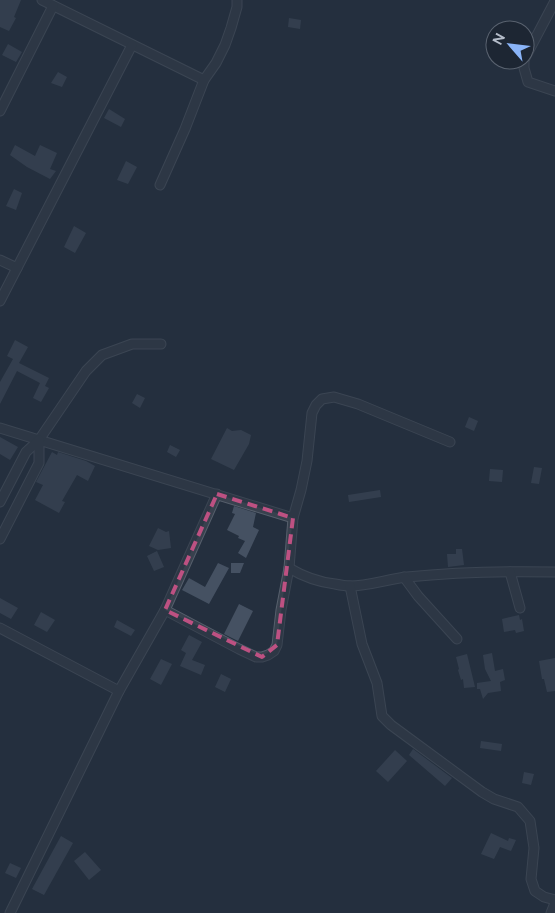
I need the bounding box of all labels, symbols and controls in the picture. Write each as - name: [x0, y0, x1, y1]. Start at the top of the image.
- north arrow: [485, 20, 535, 70]
- text: N: [489, 30, 509, 48]

